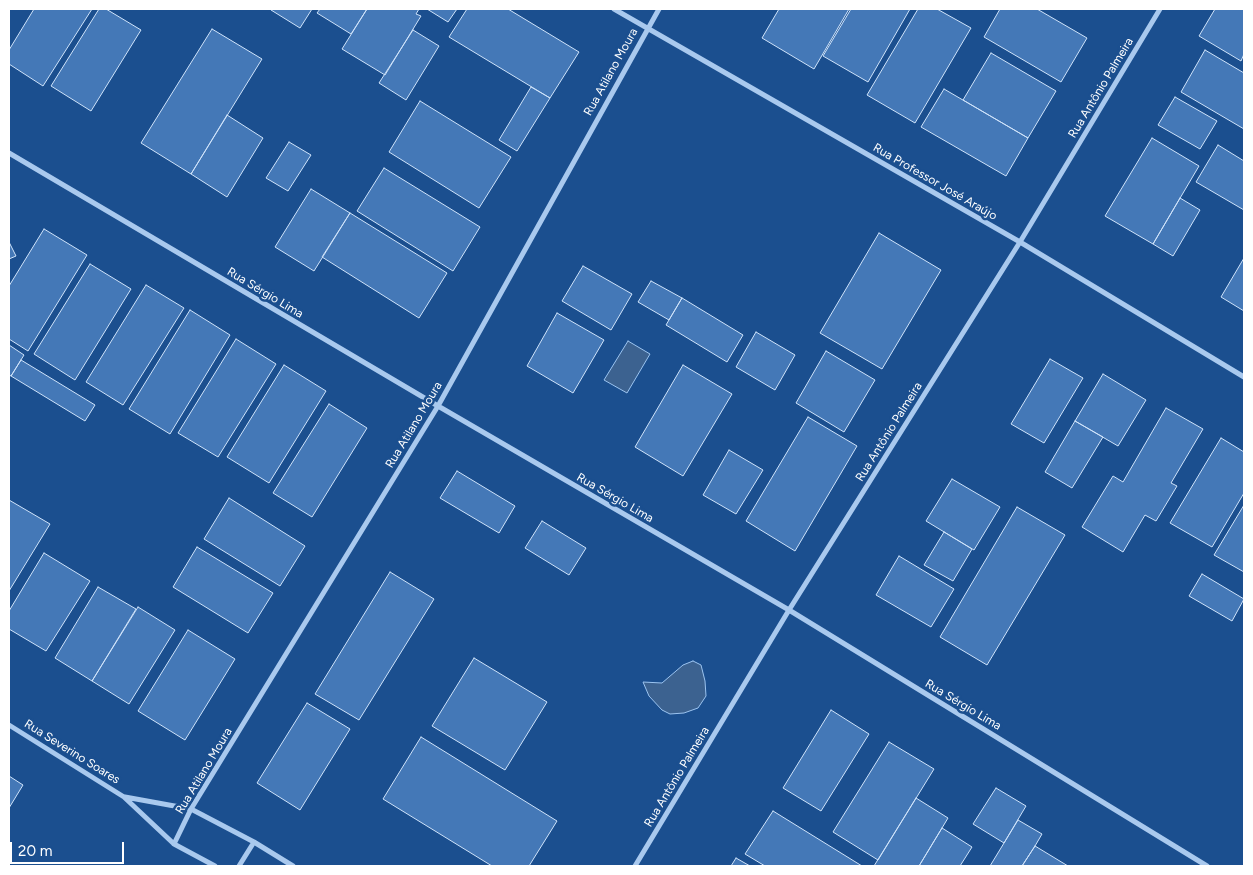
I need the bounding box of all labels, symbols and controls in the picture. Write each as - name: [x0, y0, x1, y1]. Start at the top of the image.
- street label: Rua Atilano Moura: [581, 26, 641, 118]
- street label: Rua Antônio Palmeira: [1065, 35, 1137, 141]
- street label: Rua Professor José Araújo: [870, 141, 1000, 223]
- street label: Rua Sérgio Lima: [224, 265, 306, 321]
- street label: Rua Atilano Moura: [383, 379, 445, 471]
- street label: Rua Antônio Palmeira: [853, 380, 925, 484]
- street label: Rua Sérgio Lima: [574, 470, 656, 526]
- street label: Rua Sérgio Lima: [922, 677, 1004, 733]
- street label: Rua Severino Soares: [22, 717, 122, 787]
- street label: Rua Antônio Palmeira: [641, 724, 713, 830]
- street label: Rua Atilano Moura: [173, 725, 235, 817]
- scale bar: [12, 832, 126, 864]
- text: 20 m: [18, 842, 52, 860]

